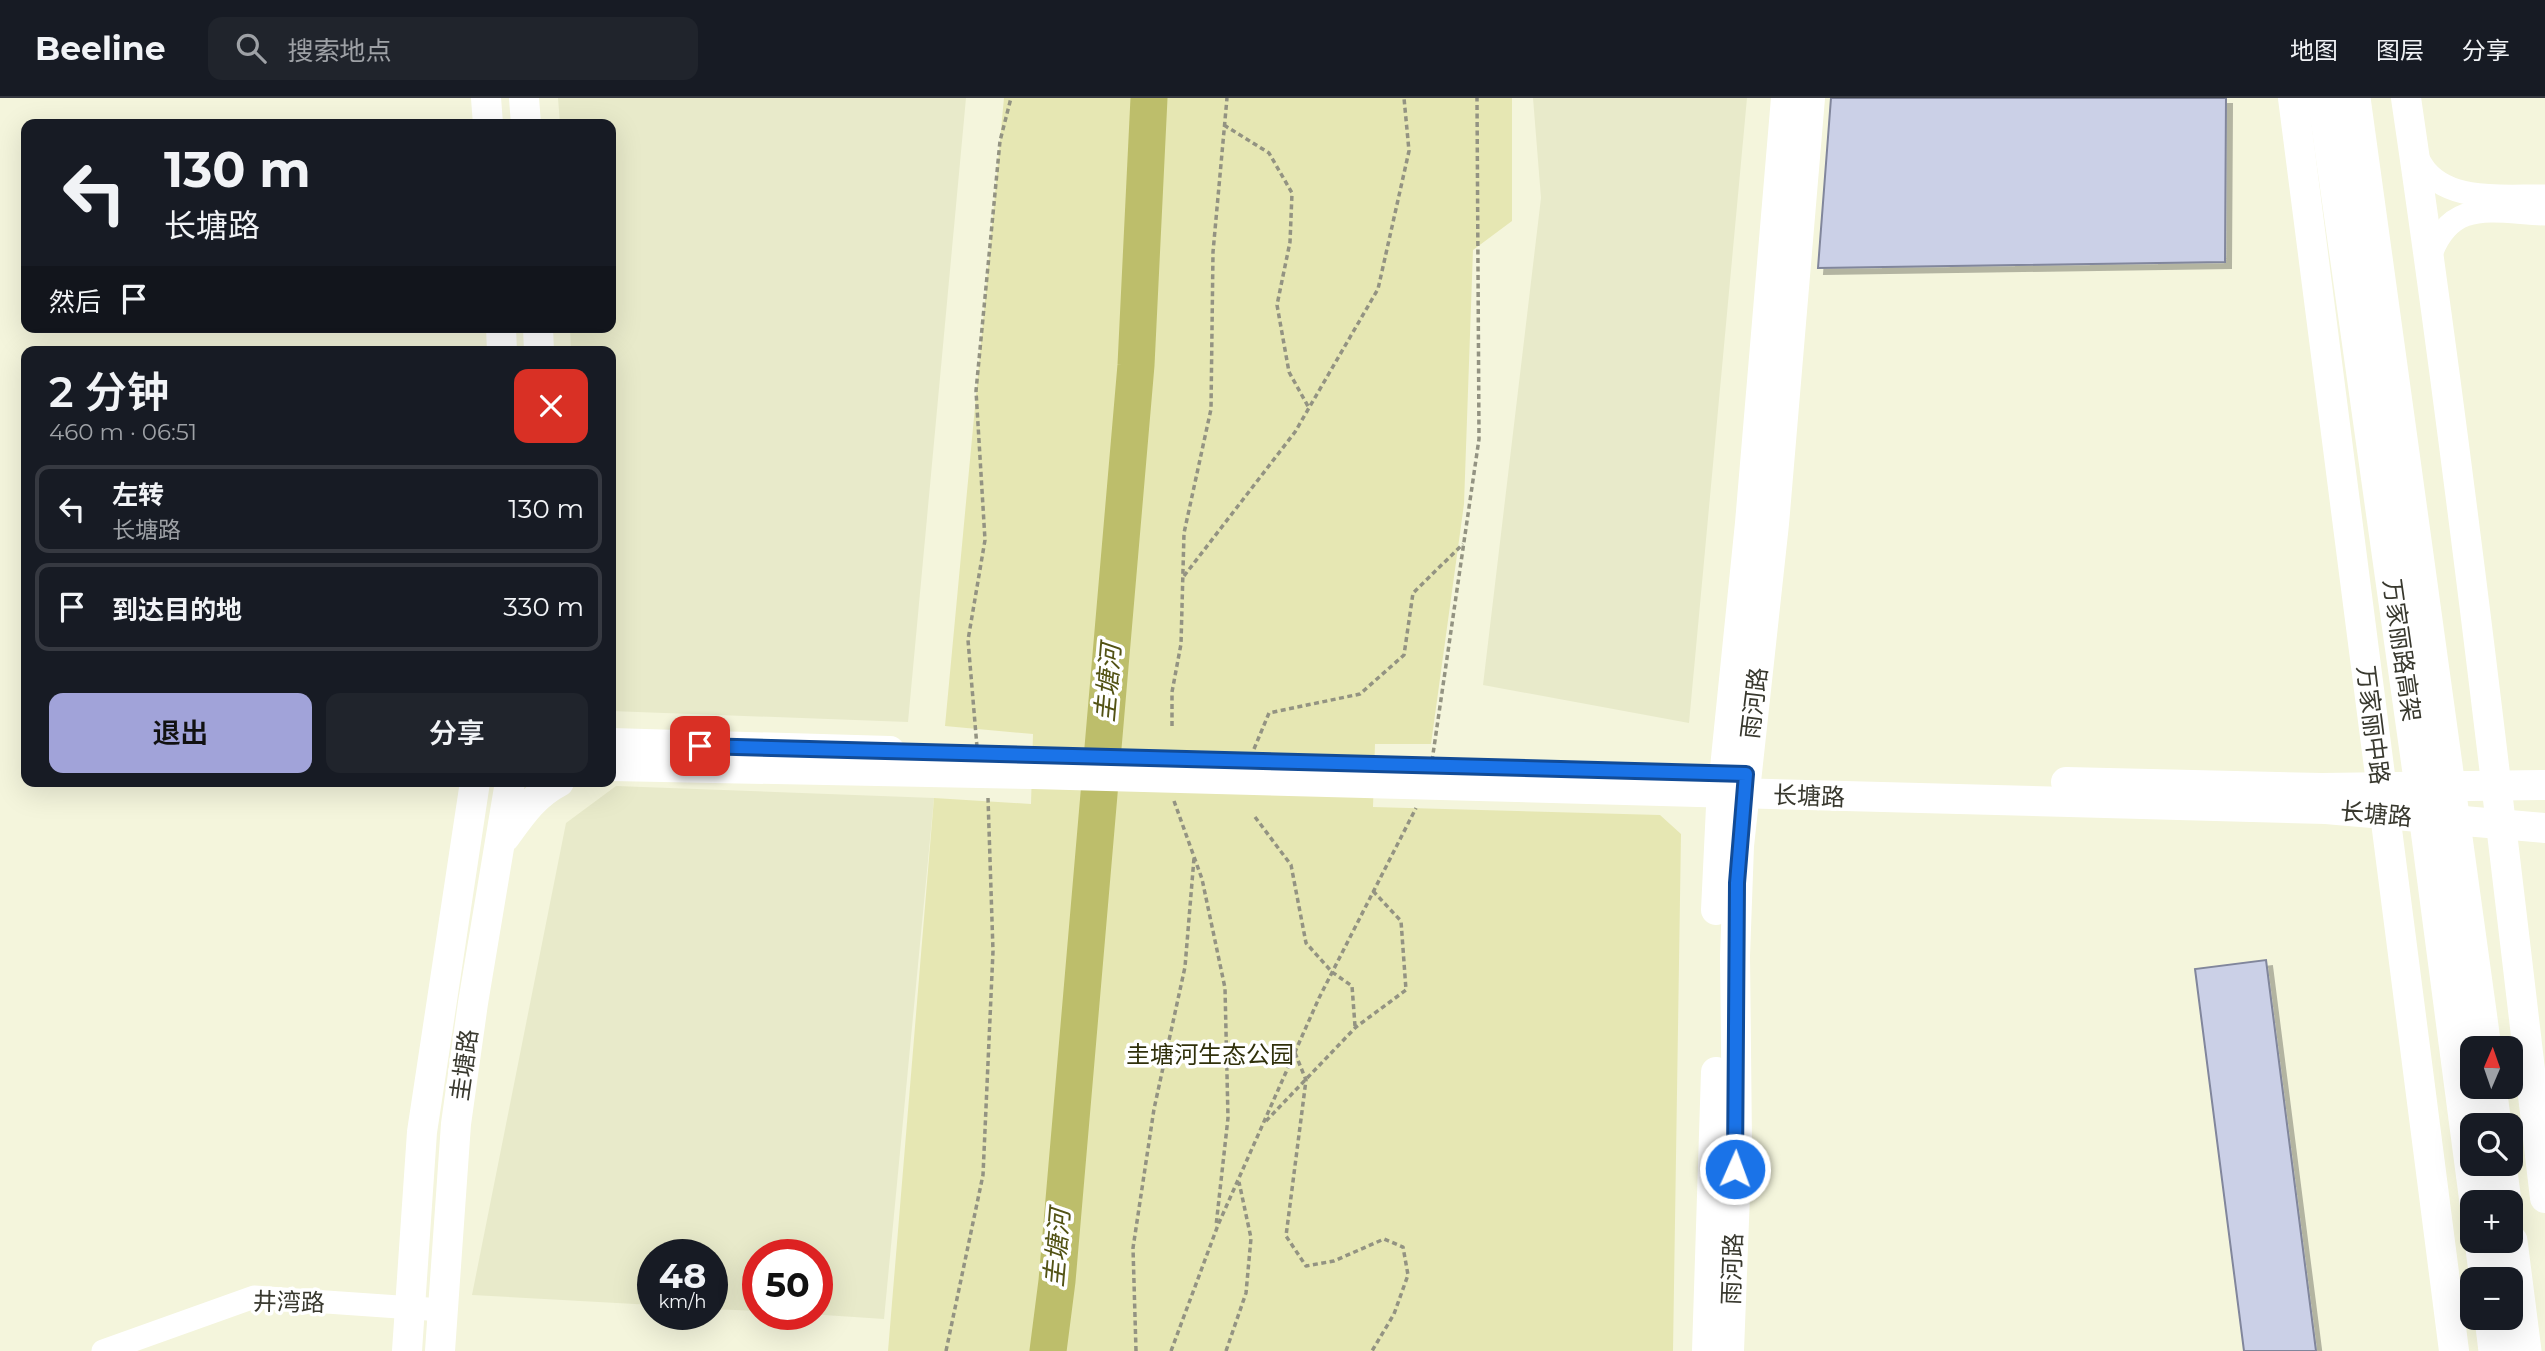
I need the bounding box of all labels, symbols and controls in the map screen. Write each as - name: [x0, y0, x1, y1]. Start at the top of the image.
- search box: [208, 17, 698, 80]
- text: Beeline: [35, 28, 166, 68]
- icon: search: [232, 29, 270, 67]
- text: 搜索地点: [288, 35, 392, 67]
- text: 地图: [2290, 36, 2338, 65]
- text: 图层: [2376, 36, 2424, 65]
- text: 分享: [2462, 36, 2510, 65]
- text: 130 m: [164, 140, 311, 199]
- icon: left: [49, 147, 140, 238]
- text: 长塘路: [164, 206, 260, 245]
- icon: arrive: [115, 280, 153, 318]
- text: 然后: [49, 286, 101, 318]
- text: 2 分钟: [49, 366, 169, 418]
- button: close: [514, 369, 588, 443]
- text: 460 m · 06:51: [49, 418, 197, 446]
- text: 左转: [112, 479, 164, 511]
- icon: left: [53, 490, 91, 528]
- text: 130 m: [508, 493, 584, 525]
- text: 长塘路: [112, 516, 181, 544]
- street label: 万家丽路高架: [2378, 577, 2426, 723]
- icon: arrive: [53, 588, 91, 626]
- text: 330 m: [503, 591, 584, 623]
- text: 到达目的地: [112, 594, 242, 626]
- water label: 圭塘河: [1089, 638, 1128, 723]
- street label: 万家丽中路: [2351, 664, 2395, 786]
- street label: 雨河路: [1735, 666, 1773, 740]
- button: 退出: [49, 693, 312, 773]
- button: 分享: [326, 693, 588, 773]
- pin: [670, 716, 730, 776]
- icon: arrive: [681, 727, 719, 765]
- street label: 长塘路: [1773, 780, 1845, 812]
- street label: 长塘路: [2339, 796, 2413, 832]
- street label: 圭塘路: [445, 1027, 483, 1103]
- north arrow: [2460, 1036, 2524, 1099]
- map controls: [2460, 1036, 2523, 1330]
- park label: 圭塘河生态公园: [1126, 1040, 1294, 1069]
- button: search: [2460, 1113, 2523, 1176]
- position arrow: [1698, 1132, 1772, 1206]
- button: +: [2460, 1190, 2523, 1253]
- water label: 圭塘河: [1038, 1203, 1077, 1288]
- street label: 雨河路: [1716, 1233, 1748, 1305]
- speed limit sign: 50: [742, 1239, 833, 1330]
- text: 48: [659, 1254, 706, 1297]
- button: −: [2460, 1267, 2523, 1330]
- street label: 井湾路: [253, 1287, 325, 1317]
- text: km/h: [658, 1291, 707, 1313]

